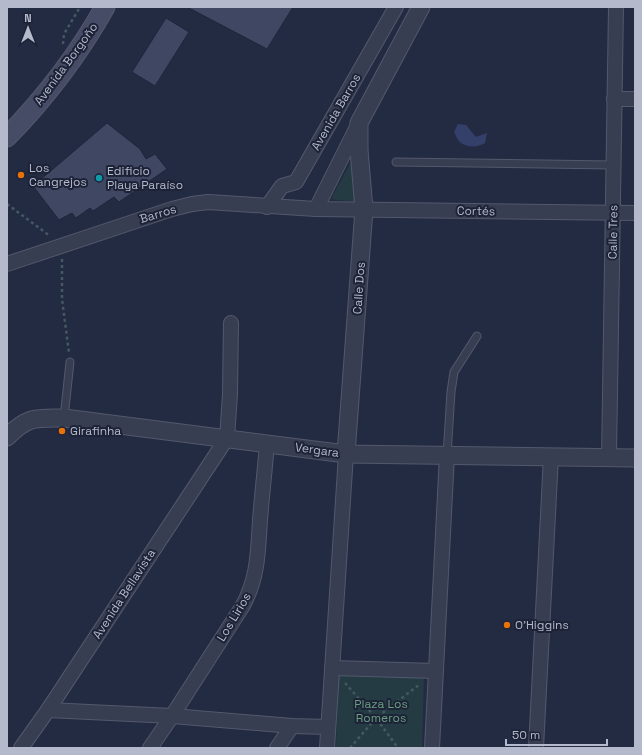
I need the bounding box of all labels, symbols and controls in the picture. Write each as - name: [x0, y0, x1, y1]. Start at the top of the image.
- north arrow: [8, 8, 48, 48]
- text: N: [24, 11, 32, 25]
- street label: Avenida Borgoño: [31, 20, 101, 108]
- street label: Avenida Barros: [308, 71, 364, 153]
- place label: Los Cangrejos: [29, 160, 87, 190]
- place label: Edificio Playa Paraíso: [107, 163, 183, 193]
- marker: Los Cangrejos: [16, 170, 26, 180]
- marker: Edificio Playa Paraíso: [94, 173, 104, 183]
- street label: Barros: [138, 201, 178, 227]
- street label: Cortés: [457, 203, 495, 219]
- street label: Calle Tres: [605, 205, 621, 259]
- street label: Calle Dos: [349, 261, 369, 315]
- place label: Girafinha: [70, 423, 121, 439]
- marker: Girafinha: [57, 426, 67, 436]
- street label: Vergara: [294, 439, 340, 461]
- street label: Avenida Bellavista: [89, 546, 159, 642]
- street label: Los Lirios: [213, 590, 255, 644]
- place label: O'Higgins: [515, 617, 569, 633]
- marker: O'Higgins: [502, 620, 512, 630]
- park label: Plaza Los Romeros: [354, 696, 408, 726]
- scale bar: [506, 721, 607, 747]
- text: 50 m: [512, 727, 540, 743]

